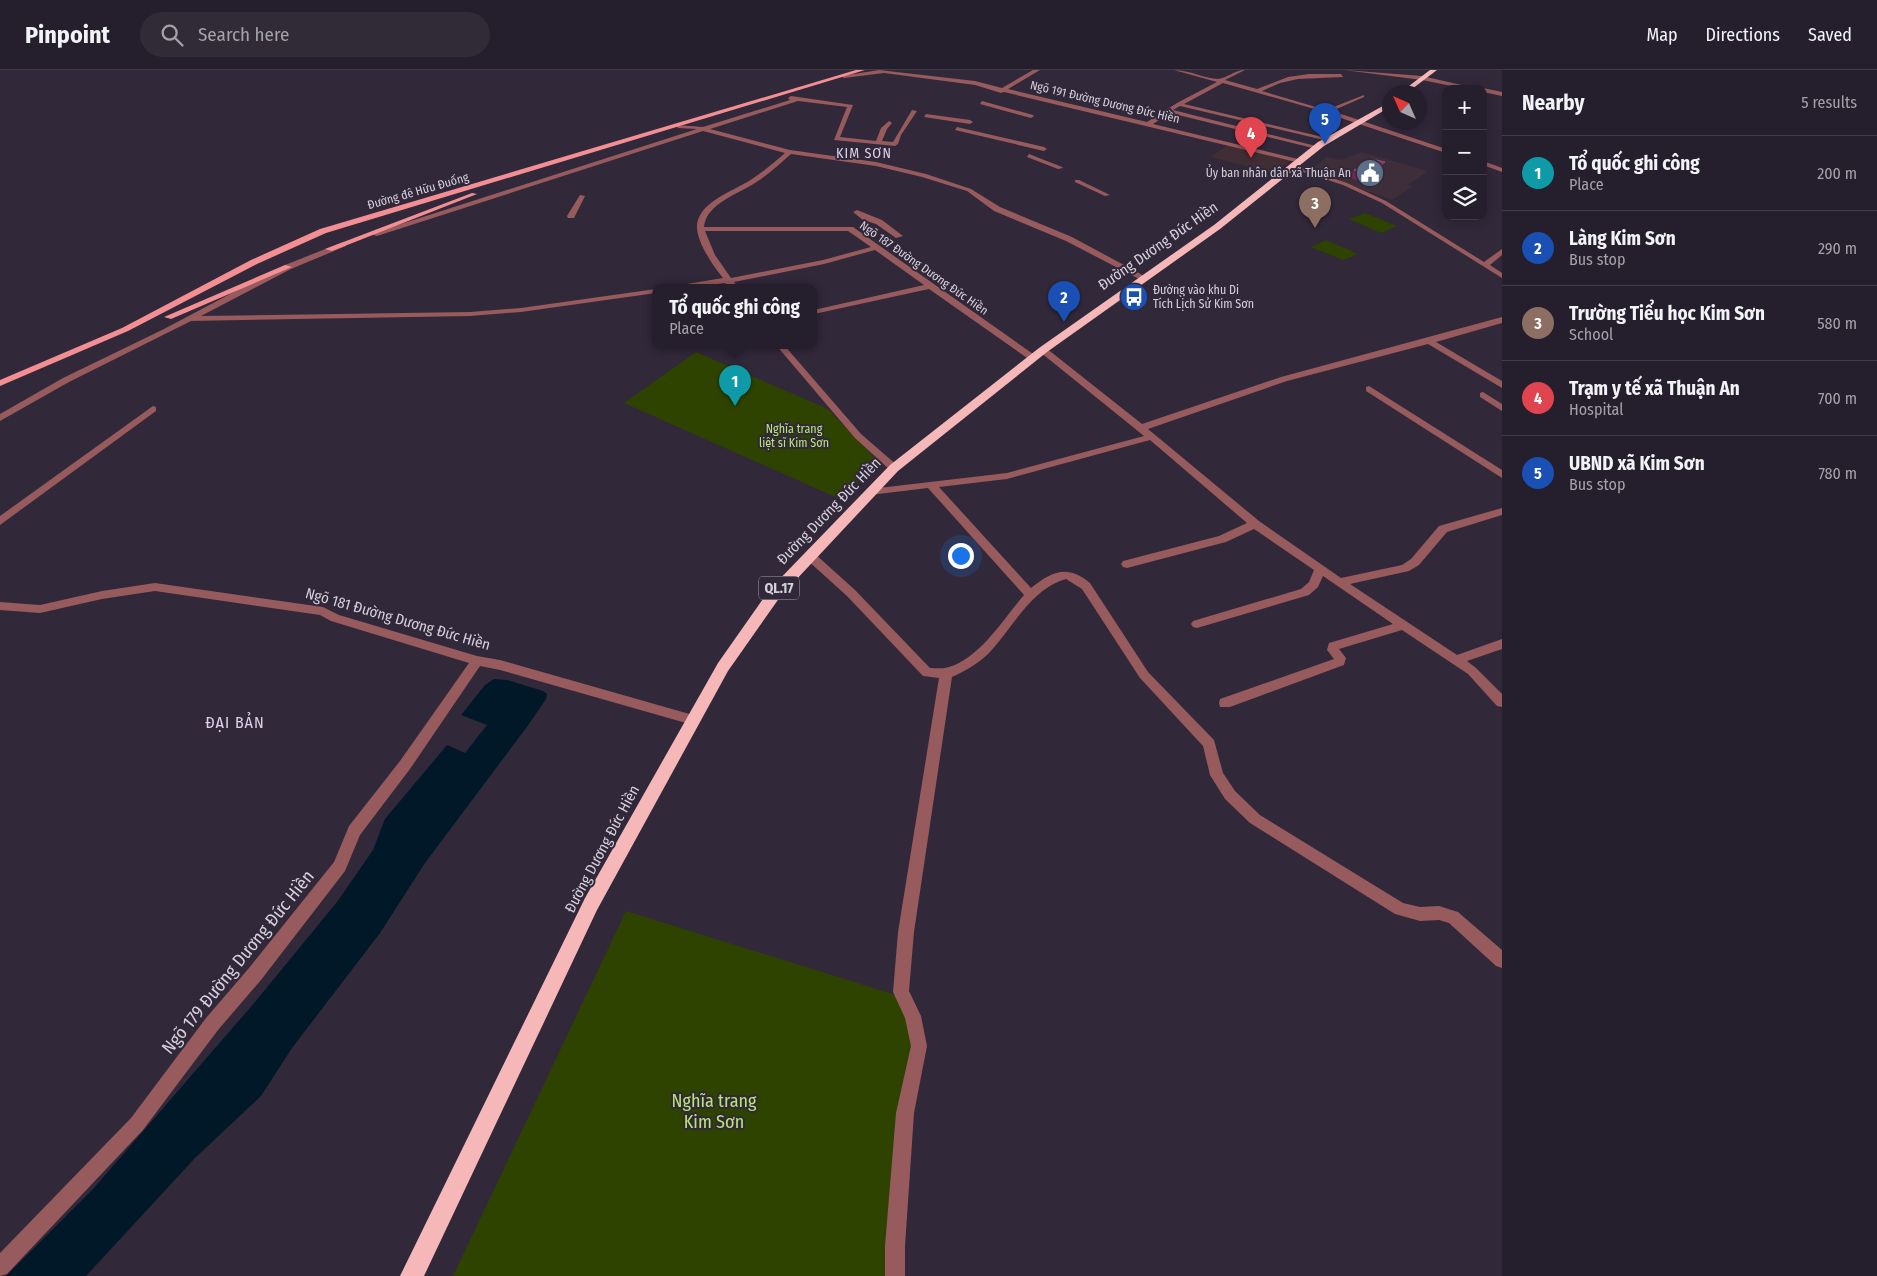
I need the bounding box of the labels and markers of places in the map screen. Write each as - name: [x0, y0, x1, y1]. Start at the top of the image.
- pin: 5: [1309, 103, 1341, 144]
- pin: 4: [1235, 117, 1267, 158]
- public building icon: Ủy ban nhân dân xã Thuận An: [1355, 158, 1385, 188]
- place label: Ủy ban nhân dân xã Thuận An: [1206, 164, 1351, 180]
- pin: 3: [1299, 187, 1331, 228]
- pin: 2: [1048, 281, 1080, 322]
- bus stop icon: Đường vào khu Di Tích Lịch Sử Kim Sơn: [1119, 282, 1149, 312]
- place label: Đường vào khu Di Tích Lịch Sử Kim Sơn: [1153, 283, 1254, 311]
- pin: 1: [719, 365, 751, 406]

